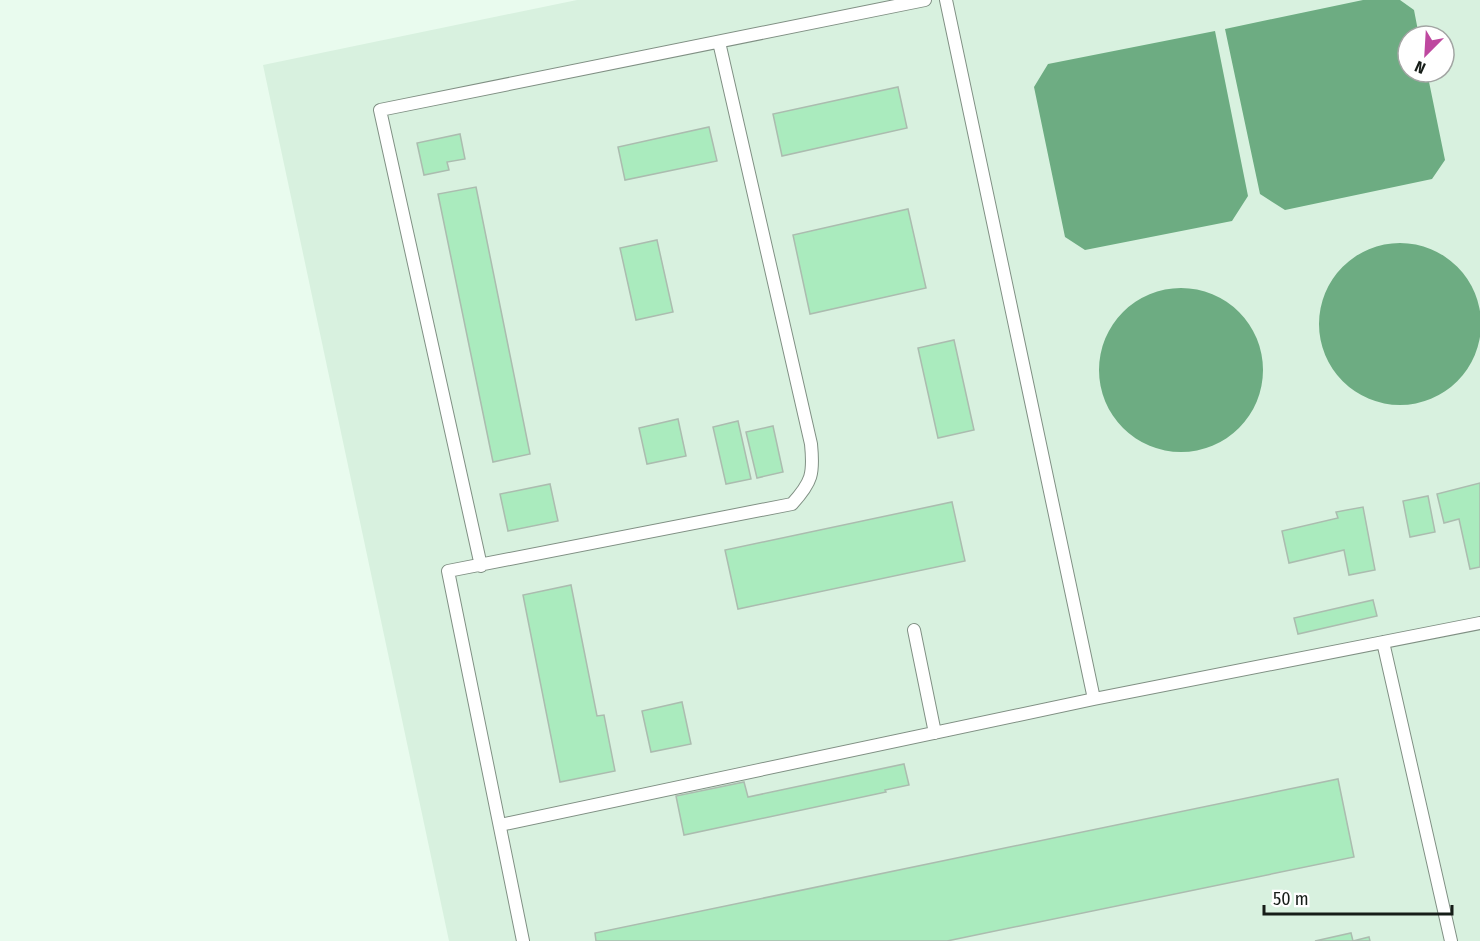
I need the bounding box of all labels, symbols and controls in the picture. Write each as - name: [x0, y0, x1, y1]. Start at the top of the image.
- north arrow: [1396, 24, 1456, 84]
- text: N: [1412, 57, 1428, 78]
- scale bar: [1264, 878, 1452, 916]
- text: 50 m: [1273, 888, 1309, 910]

